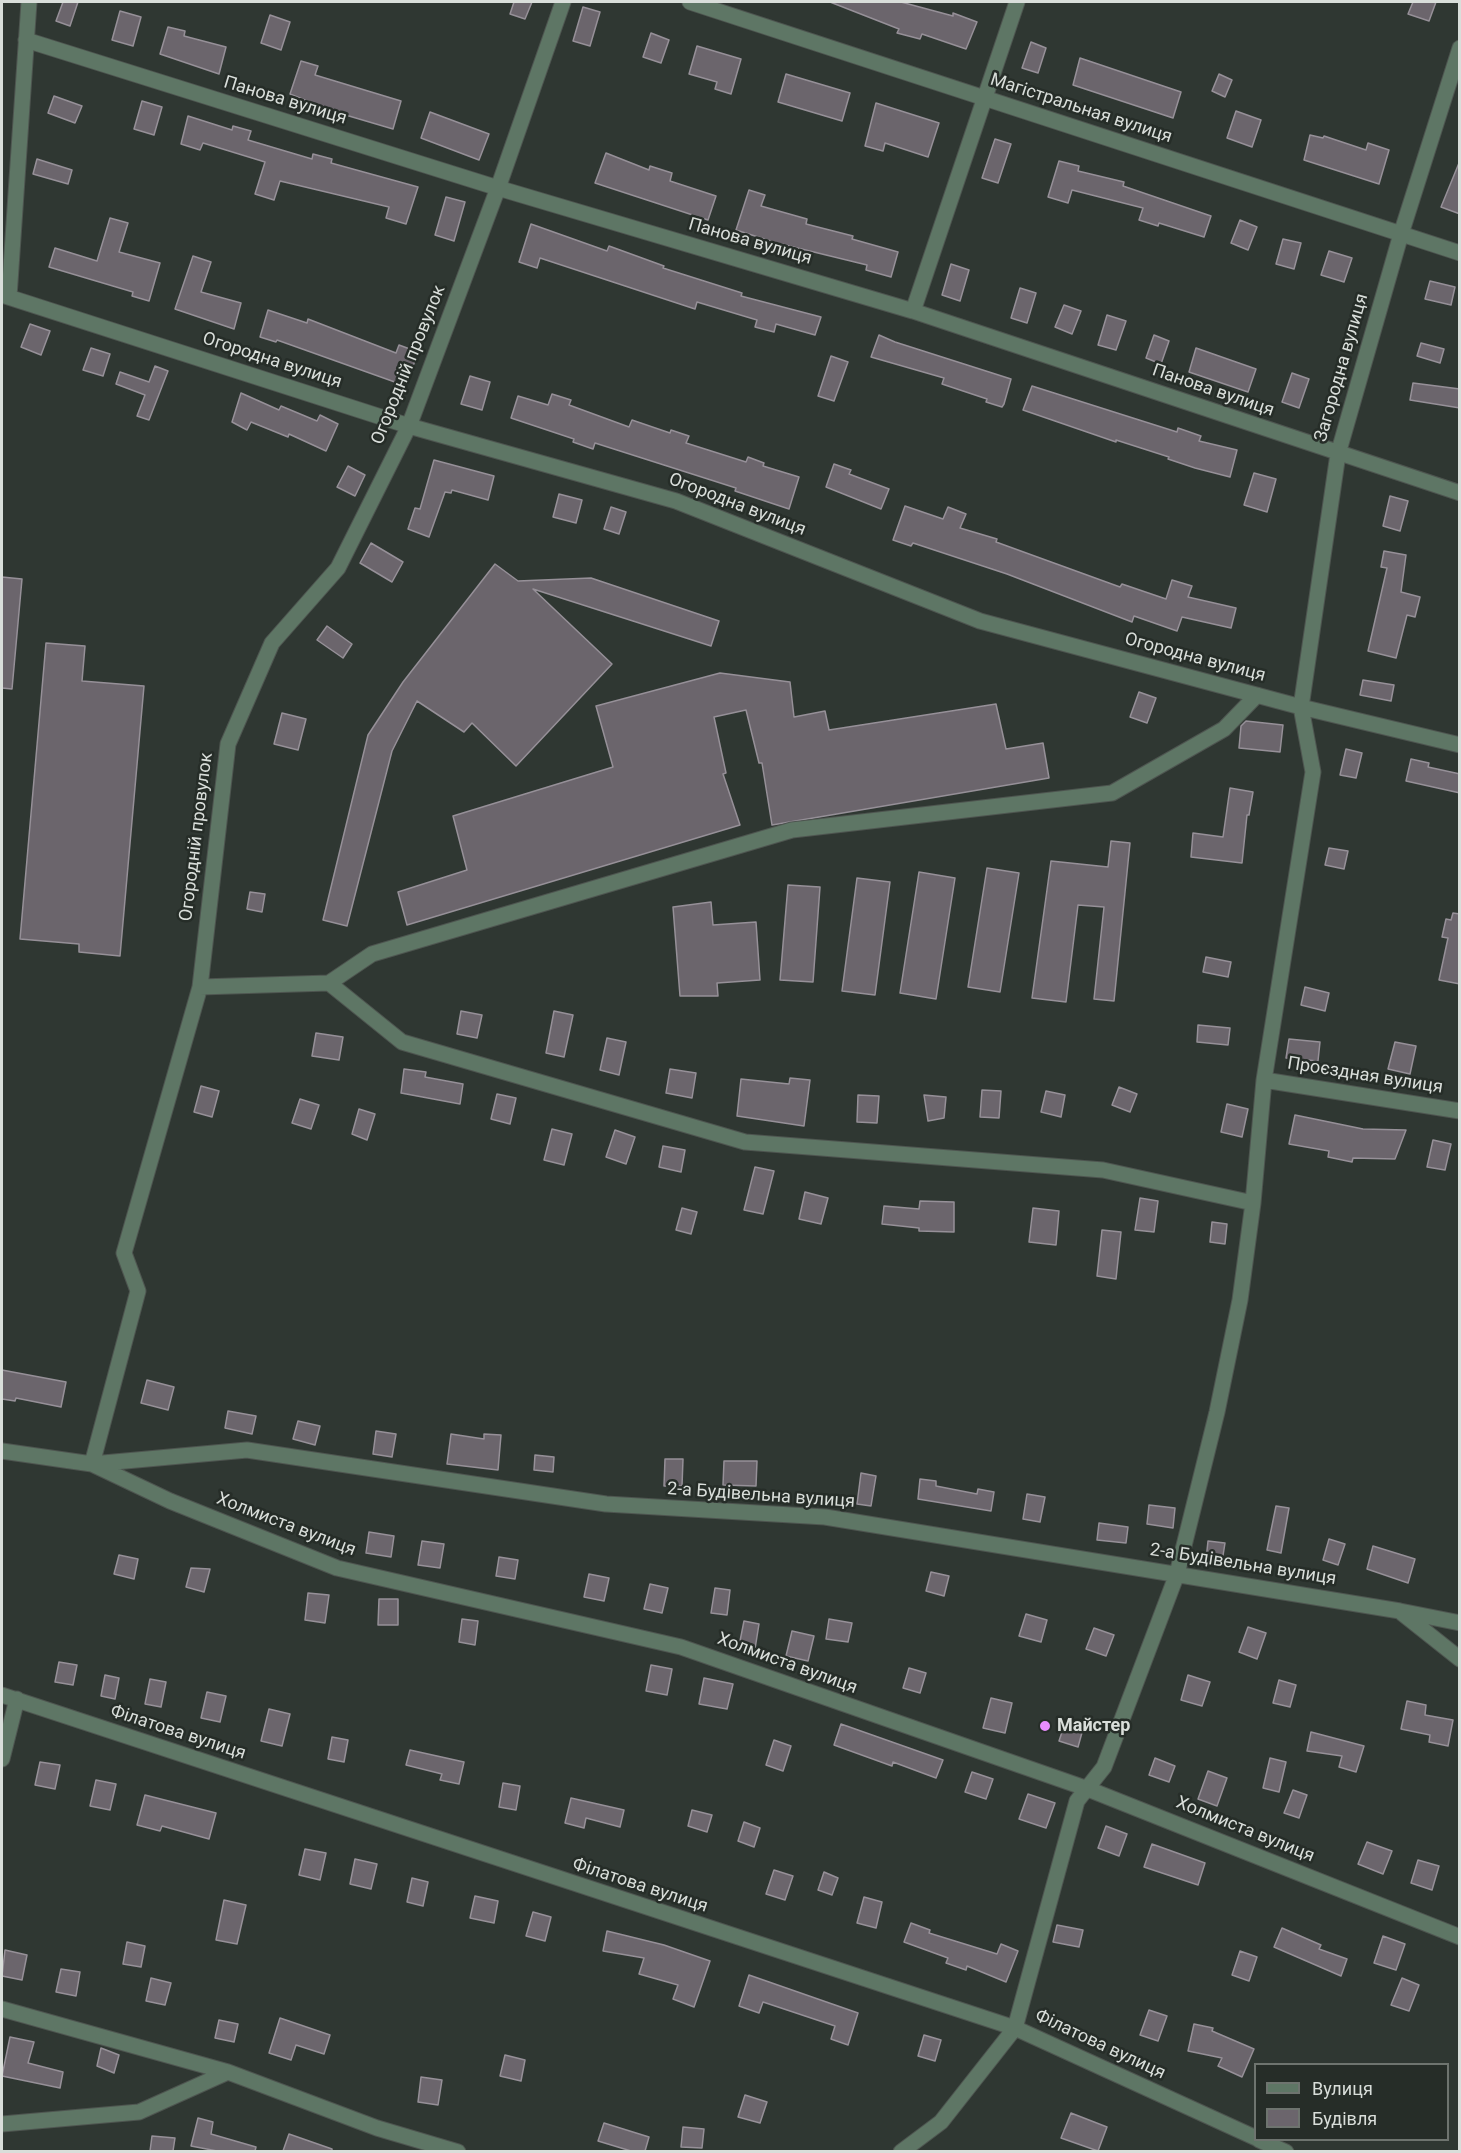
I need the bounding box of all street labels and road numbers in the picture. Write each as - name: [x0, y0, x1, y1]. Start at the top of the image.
- street label: Магістральная вулиця: [987, 69, 1175, 149]
- street label: Панова вулиця: [221, 72, 349, 130]
- street label: Панова вулиця: [686, 214, 814, 270]
- street label: Огородній провулок: [367, 282, 451, 448]
- street label: Загородна вулиця: [1311, 291, 1373, 445]
- street label: Огородна вулиця: [200, 328, 344, 394]
- street label: Панова вулиця: [1149, 360, 1277, 422]
- street label: Огородна вулиця: [665, 469, 809, 541]
- street label: Огородна вулиця: [1122, 629, 1268, 687]
- street label: Огородній провулок: [176, 751, 218, 923]
- street label: Проєздная вулиця: [1286, 1053, 1444, 1099]
- street label: 2-а Будівельна вулиця: [666, 1479, 856, 1513]
- street label: Холмиста вулиця: [213, 1489, 359, 1561]
- street label: 2-а Будівельна вулиця: [1148, 1540, 1338, 1590]
- street label: Холмиста вулиця: [714, 1629, 860, 1699]
- street label: Філатова вулиця: [108, 1701, 248, 1765]
- street label: Холмиста вулиця: [1173, 1792, 1317, 1868]
- street label: Філатова вулиця: [570, 1854, 710, 1918]
- street label: Філатова вулиця: [1031, 2005, 1169, 2085]

